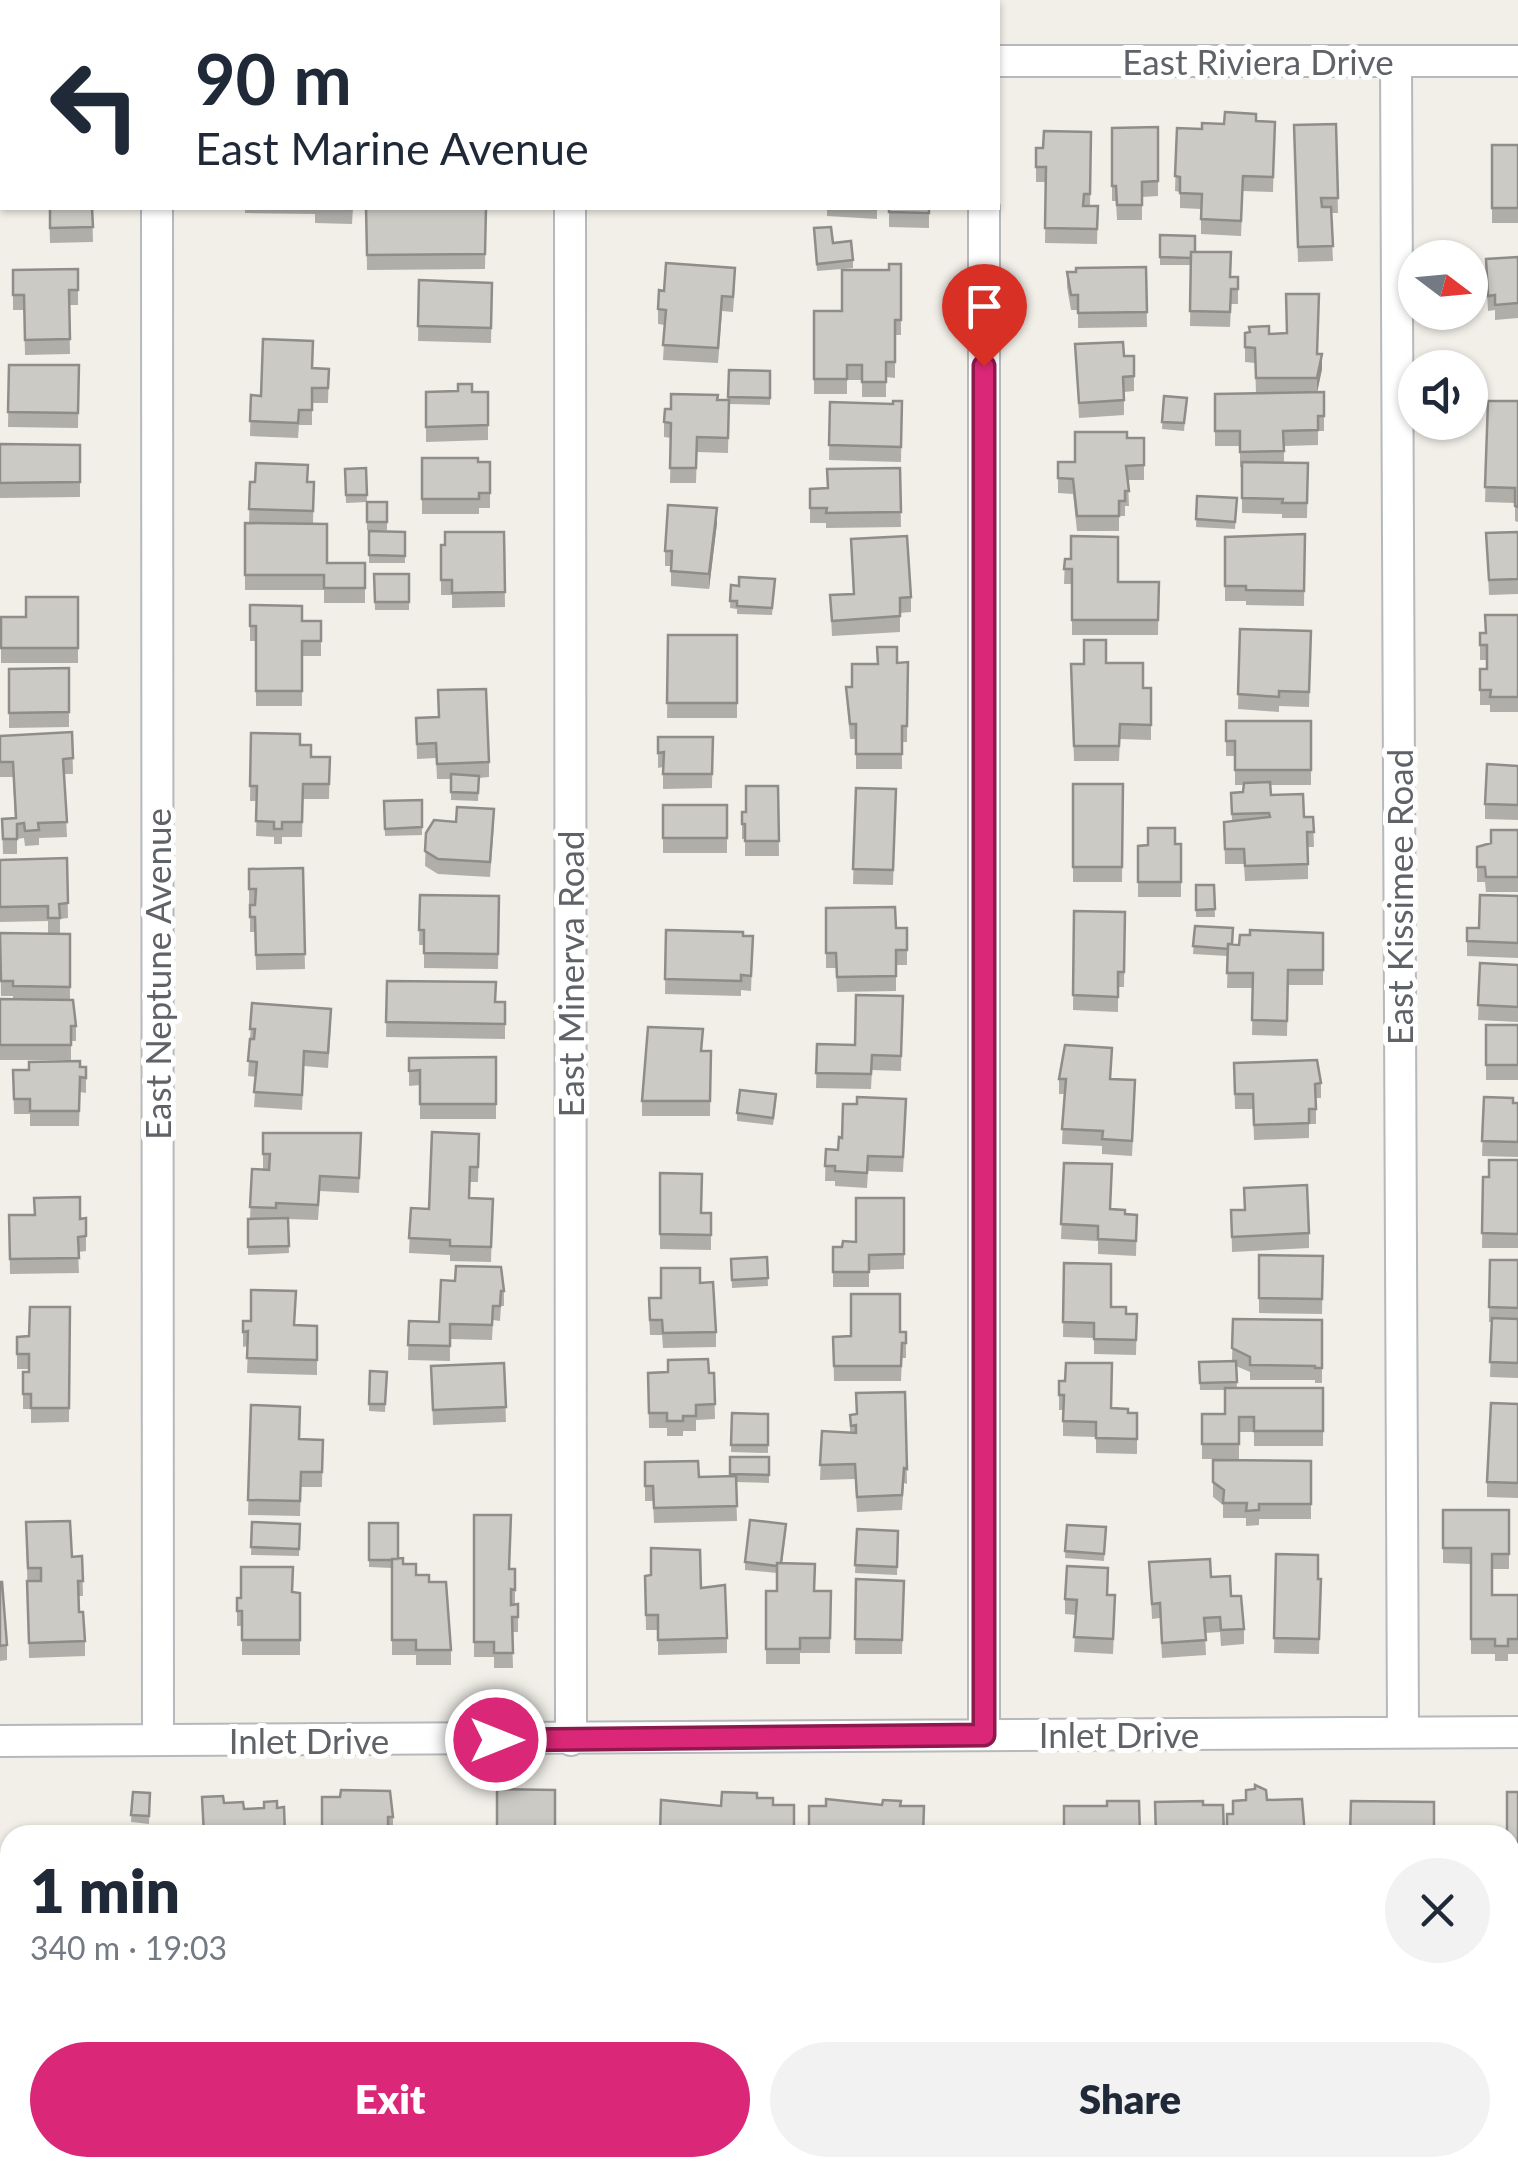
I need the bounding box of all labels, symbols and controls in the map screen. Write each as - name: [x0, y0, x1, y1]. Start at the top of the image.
- text: 90 m: [195, 36, 352, 120]
- icon: left: [30, 40, 160, 170]
- street label: East Riviera Drive: [1122, 40, 1394, 82]
- text: East Marine Avenue: [195, 121, 589, 175]
- north arrow: [1398, 240, 1488, 330]
- map controls: [1398, 240, 1488, 440]
- pin: [942, 264, 1027, 367]
- icon: arrive: [957, 279, 1012, 334]
- button: sound: [1398, 350, 1488, 440]
- street label: East Kissimee Road: [1378, 749, 1420, 1045]
- street label: East Neptune Avenue: [136, 808, 178, 1140]
- street label: East Minerva Road: [549, 830, 591, 1118]
- position arrow: [444, 1688, 548, 1792]
- street label: Inlet Drive: [1039, 1713, 1199, 1755]
- street label: Inlet Drive: [229, 1719, 389, 1761]
- text: 1 min: [30, 1854, 180, 1926]
- button: close: [1385, 1858, 1490, 1963]
- text: 340 m · 19:03: [30, 1928, 227, 1967]
- button: Exit: [30, 2042, 750, 2157]
- button: Share: [770, 2042, 1490, 2157]

